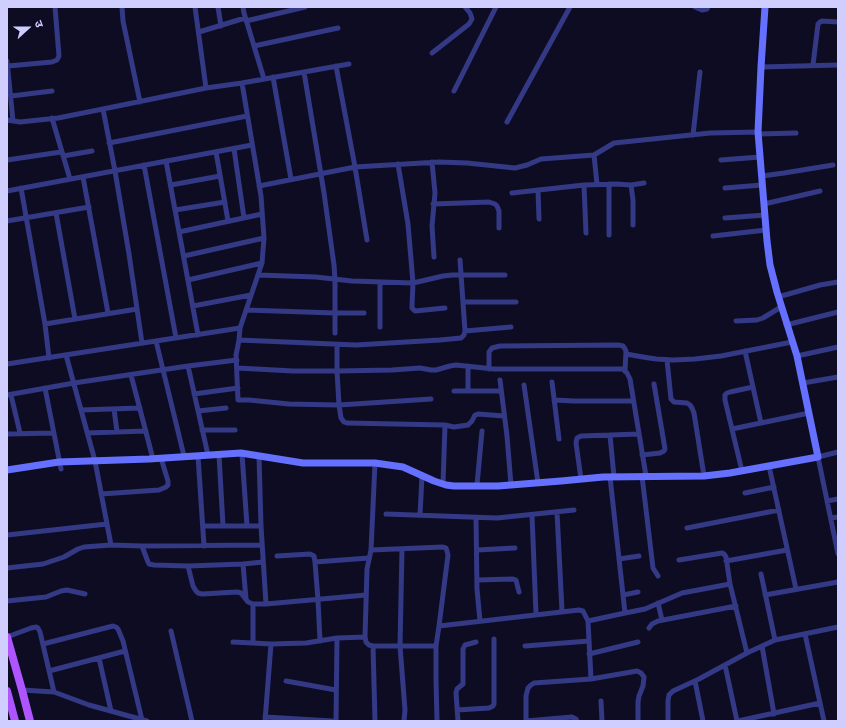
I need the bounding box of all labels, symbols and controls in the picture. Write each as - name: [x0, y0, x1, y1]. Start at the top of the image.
- north arrow: [8, 8, 48, 48]
- text: उ: [31, 18, 48, 30]

